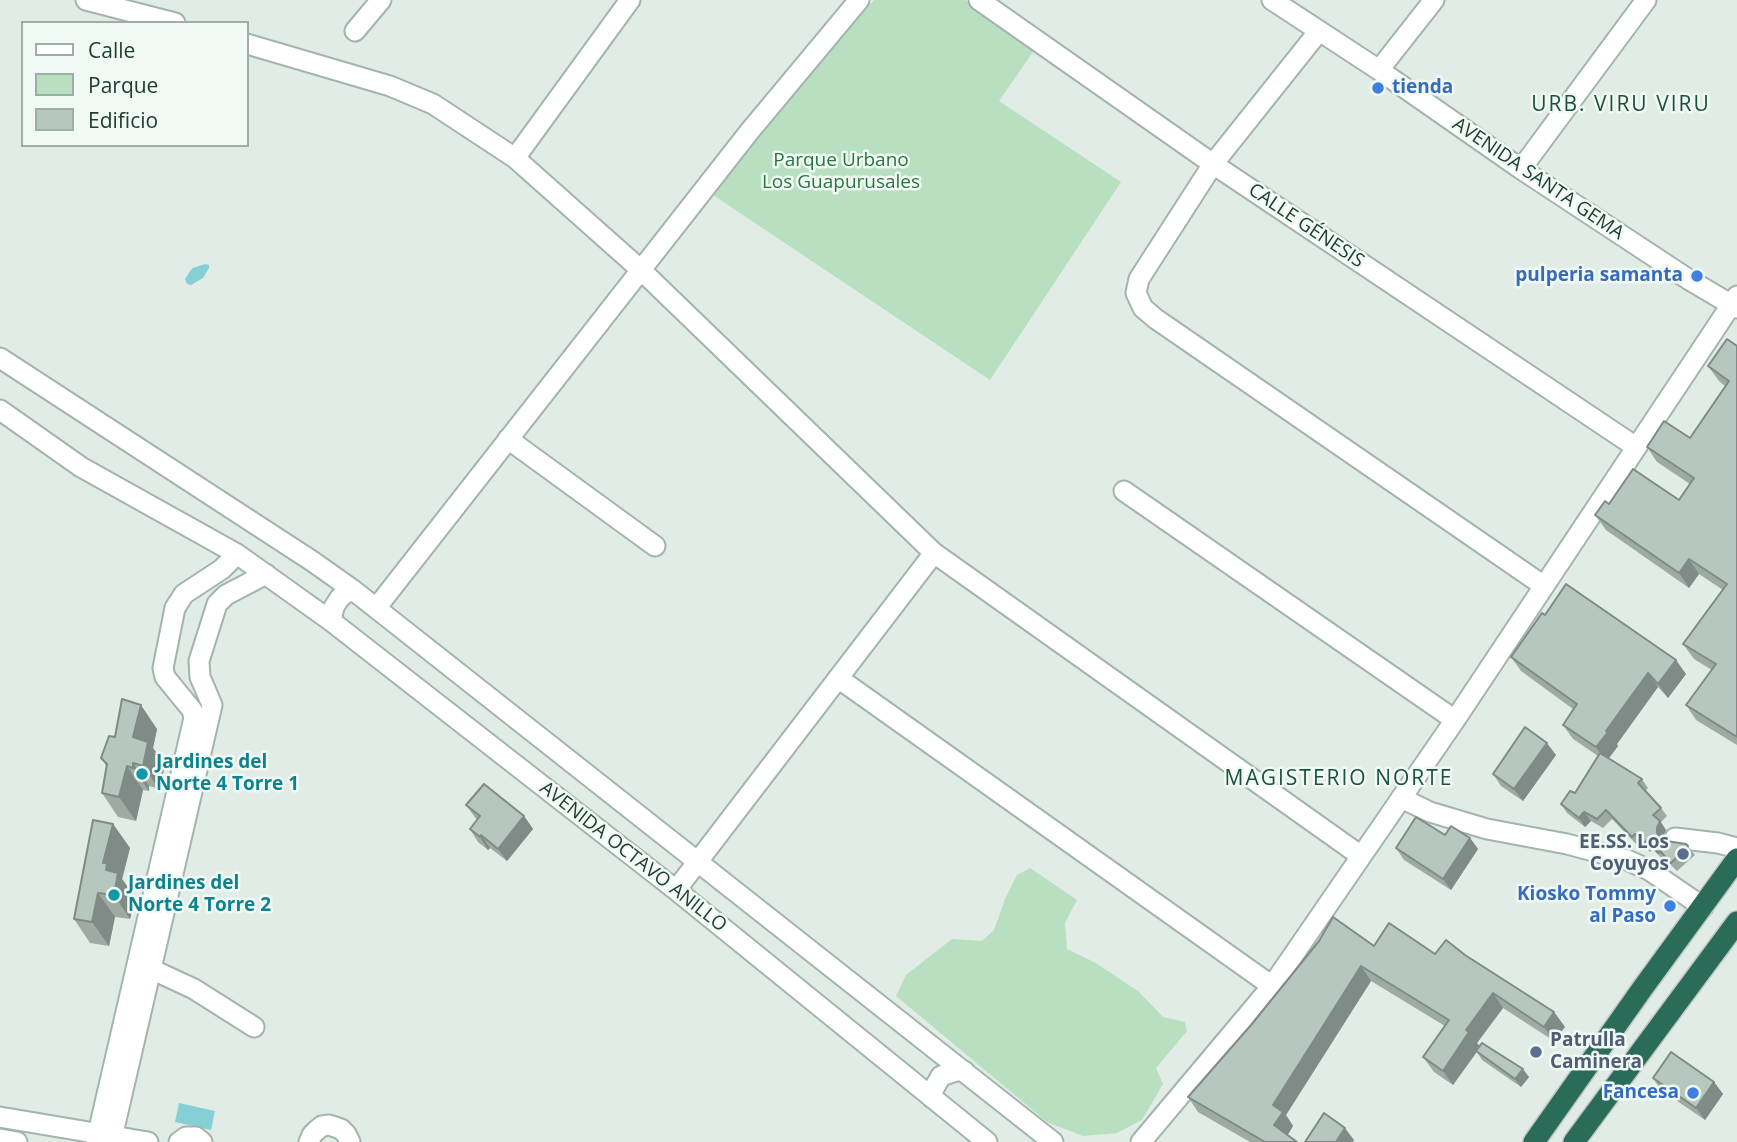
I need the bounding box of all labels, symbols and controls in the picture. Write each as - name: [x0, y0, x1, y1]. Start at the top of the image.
- legend: [21, 21, 248, 147]
- text: Calle: [88, 36, 135, 64]
- text: Parque: [88, 71, 158, 99]
- place label: tienda: [1392, 77, 1453, 99]
- marker: tienda: [1370, 80, 1386, 96]
- district label: URB. VIRU VIRU: [1533, 92, 1709, 118]
- text: Edificio: [88, 106, 158, 134]
- street label: AVENIDA SANTA GEMA: [1448, 113, 1628, 245]
- park label: Parque Urbano Los Guapurusales: [762, 150, 920, 194]
- street label: CALLE GÉNESIS: [1244, 179, 1368, 273]
- place label: pulperia samanta: [1515, 265, 1683, 287]
- marker: pulperia samanta: [1689, 268, 1705, 284]
- place label: Jardines del Norte 4 Torre 1: [156, 752, 299, 796]
- marker: Jardines del Norte 4 Torre 1: [134, 766, 150, 782]
- district label: MAGISTERIO NORTE: [1226, 766, 1452, 792]
- street label: AVENIDA OCTAVO ANILLO: [535, 777, 731, 937]
- place label: EE.SS. Los Coyuyos: [1579, 832, 1669, 876]
- marker: EE.SS. Los Coyuyos: [1675, 846, 1691, 862]
- place label: Jardines del Norte 4 Torre 2: [128, 873, 271, 917]
- place label: Kiosko Tommy al Paso: [1517, 884, 1656, 928]
- marker: Jardines del Norte 4 Torre 2: [106, 887, 122, 903]
- marker: Kiosko Tommy al Paso: [1662, 898, 1678, 914]
- place label: Patrulla Caminera: [1550, 1030, 1642, 1074]
- marker: Patrulla Caminera: [1528, 1044, 1544, 1060]
- place label: Fancesa: [1603, 1082, 1679, 1104]
- marker: Fancesa: [1685, 1085, 1701, 1101]

